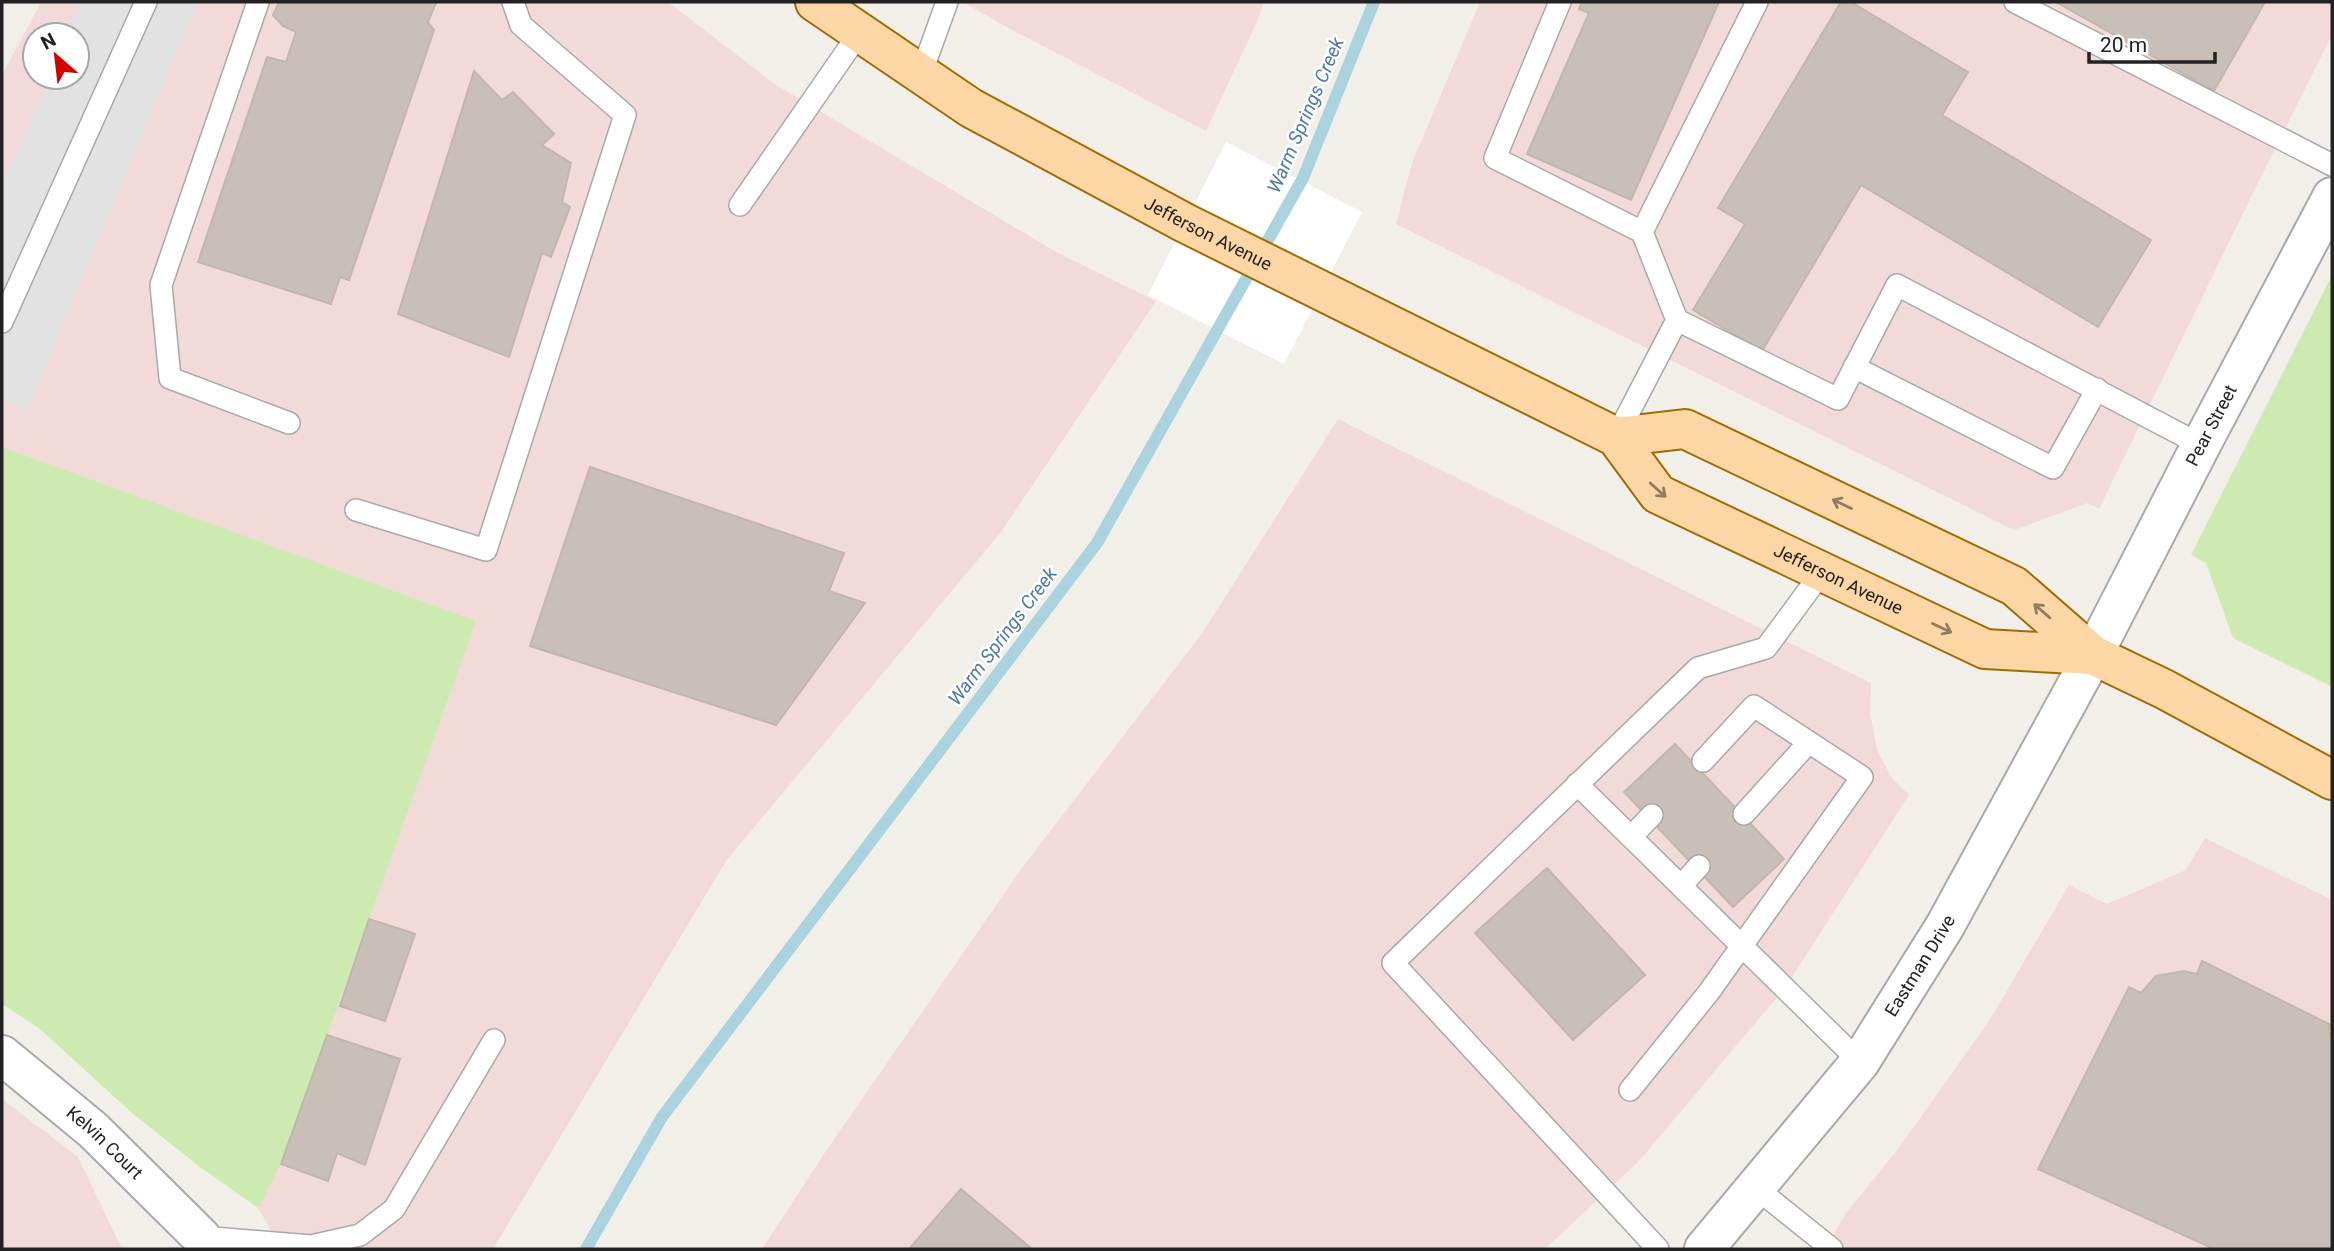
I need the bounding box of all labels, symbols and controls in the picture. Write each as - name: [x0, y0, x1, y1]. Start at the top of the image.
- north arrow: [21, 21, 91, 91]
- scale bar: [2089, 21, 2215, 65]
- text: N: [37, 28, 60, 55]
- water label: Warm Springs Creek: [1262, 33, 1349, 196]
- text: 20 m: [2100, 33, 2147, 57]
- street label: Jefferson Avenue: [1141, 192, 1276, 274]
- street label: Pear Street: [2181, 381, 2241, 469]
- one-way arrow: [1649, 482, 1667, 498]
- one-way arrow: [1832, 497, 1853, 510]
- street label: Jefferson Avenue: [1771, 539, 1906, 619]
- water label: Warm Springs Creek: [943, 562, 1062, 710]
- one-way arrow: [2033, 603, 2051, 619]
- one-way arrow: [1931, 622, 1952, 635]
- street label: Eastman Drive: [1880, 911, 1959, 1020]
- street label: Kelvin Court: [62, 1102, 147, 1183]

